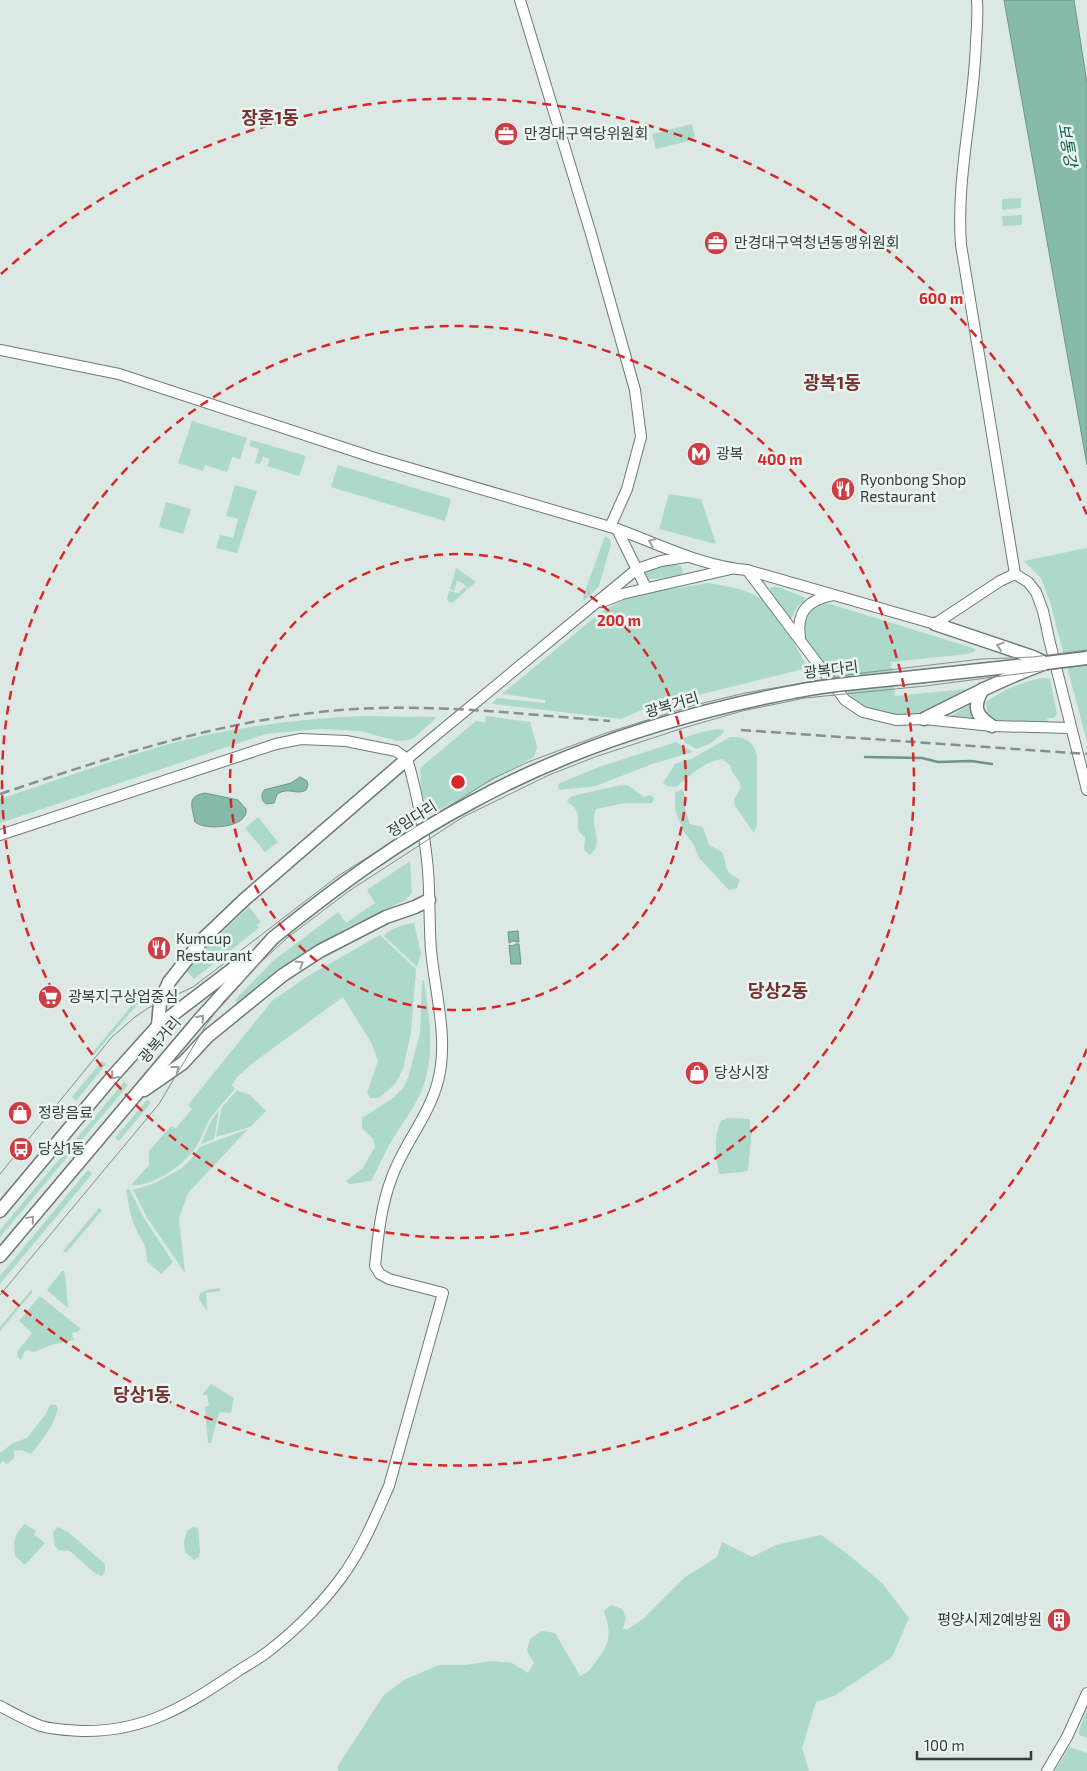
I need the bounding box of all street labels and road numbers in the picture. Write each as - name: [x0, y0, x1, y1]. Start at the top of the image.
- street label: 광복다리: [802, 657, 859, 681]
- street label: 광복거리: [643, 688, 701, 720]
- street label: 정임다리: [383, 796, 440, 840]
- street label: 광복거리: [135, 1012, 184, 1066]

